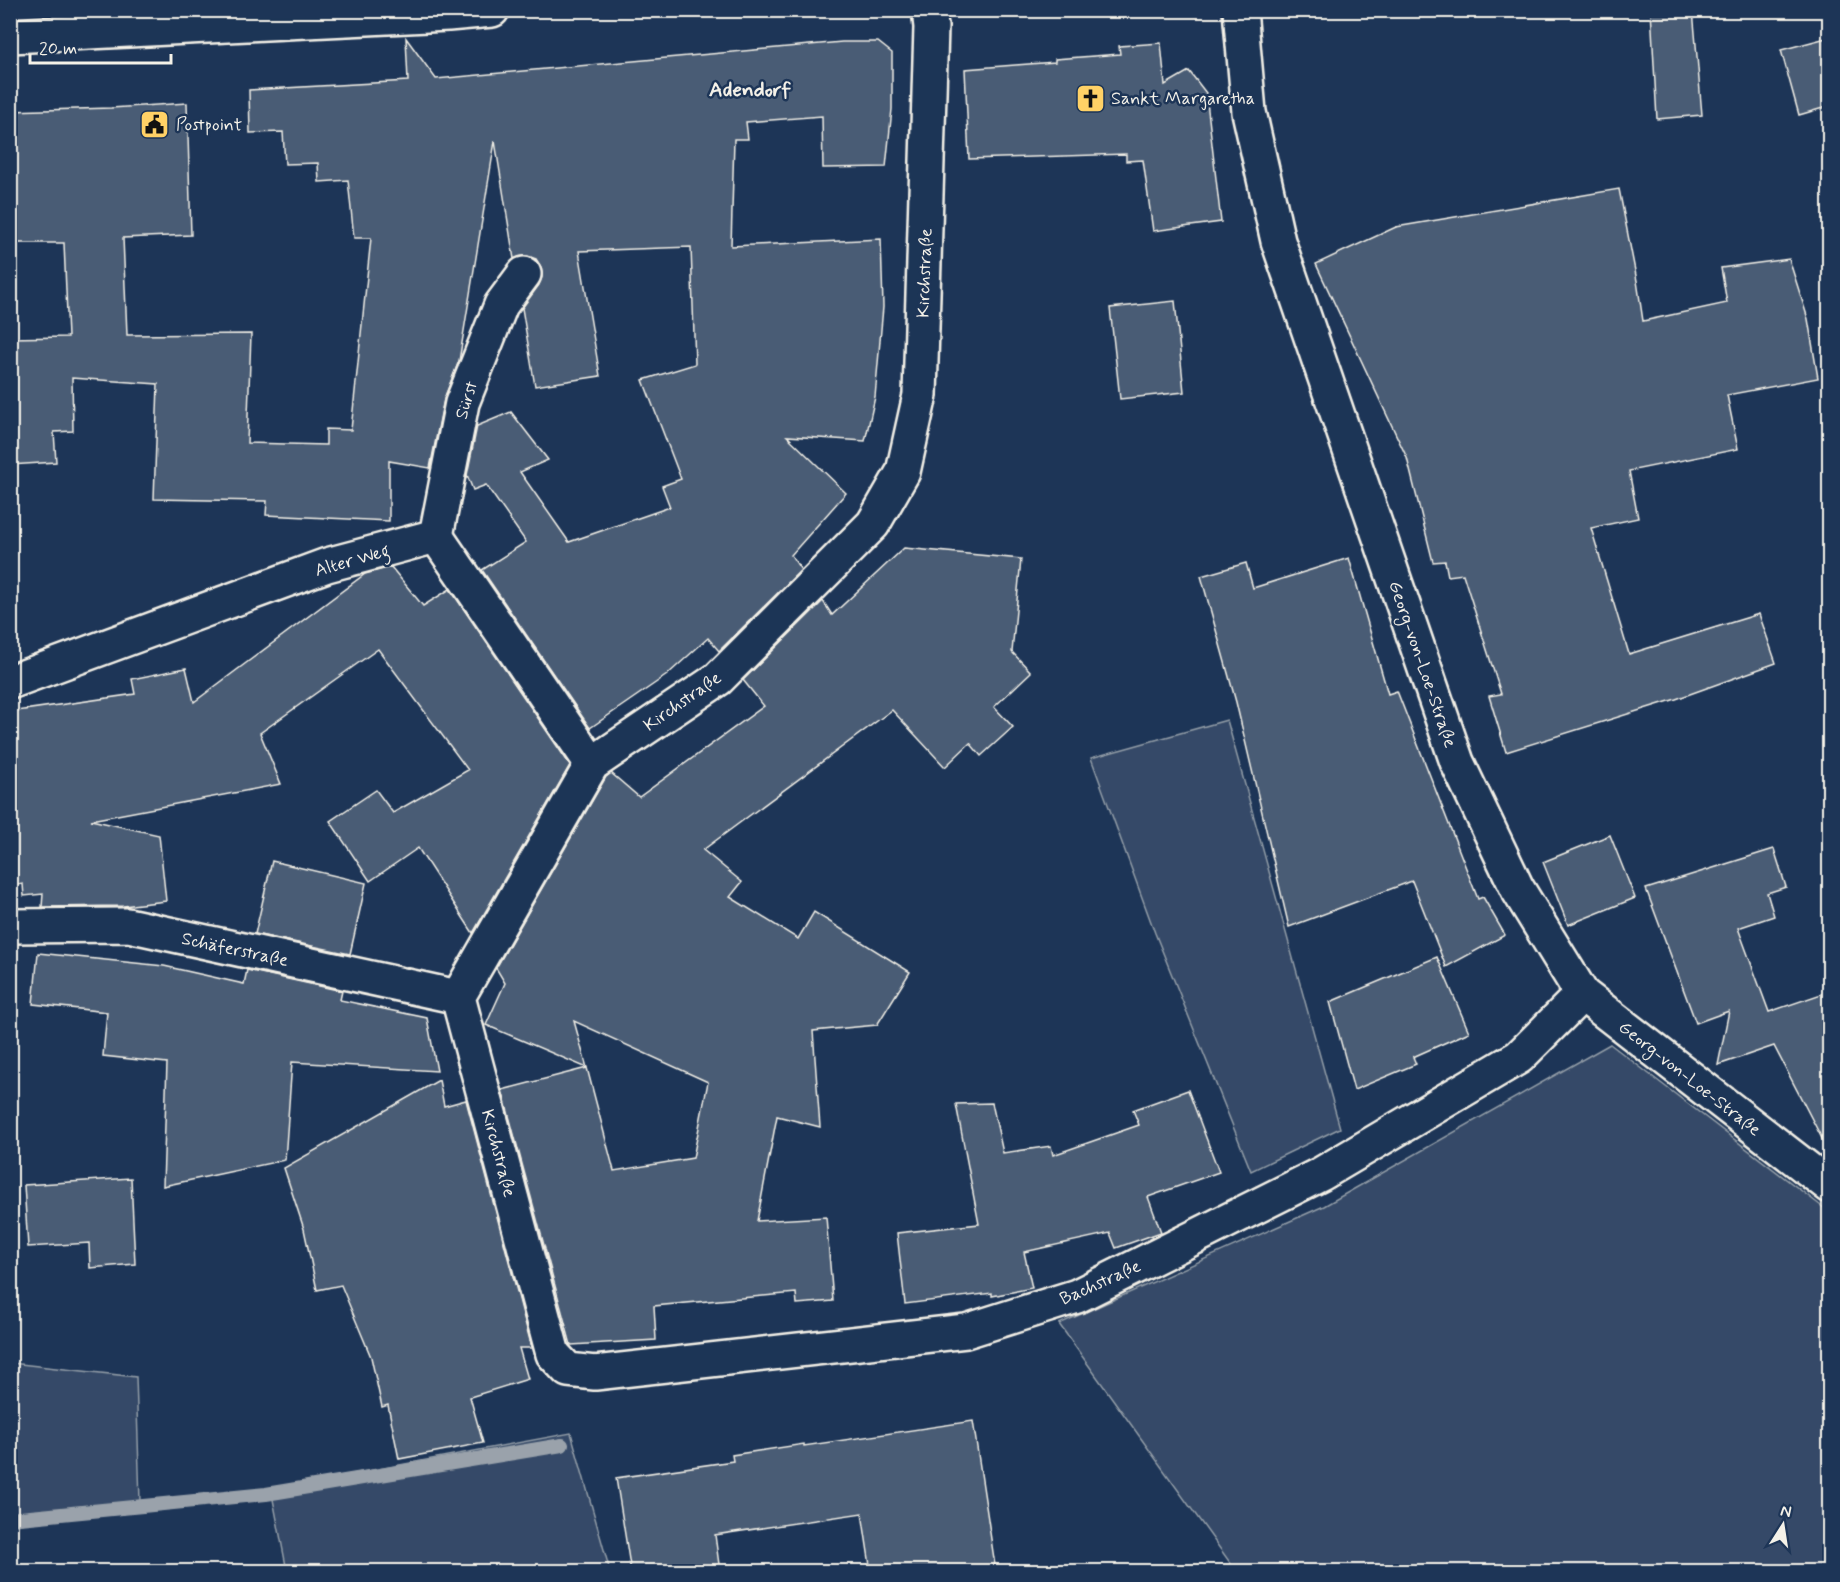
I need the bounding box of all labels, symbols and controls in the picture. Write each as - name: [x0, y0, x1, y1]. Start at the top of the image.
- scale bar: [30, 27, 171, 65]
- text: 20 m: [39, 37, 77, 61]
- district label: Adendorf: [709, 76, 792, 104]
- church icon: Sankt Margaretha: [1074, 82, 1106, 114]
- place label: Sankt Margaretha: [1111, 87, 1255, 111]
- public building icon: Postpoint: [139, 108, 171, 140]
- place label: Postpoint: [176, 113, 242, 137]
- street label: Kirchstraße: [911, 228, 939, 318]
- street label: Sürst: [450, 378, 484, 422]
- street label: Alter Weg: [312, 539, 393, 585]
- street label: Georg-von-Loe-Straße: [1381, 578, 1462, 751]
- street label: Kirchstraße: [639, 666, 726, 737]
- street label: Schäferstraße: [179, 927, 291, 973]
- street label: Georg-von-Loe-Straße: [1613, 1016, 1766, 1143]
- street label: Kirchstraße: [475, 1107, 521, 1200]
- street label: Bachstraße: [1056, 1254, 1145, 1311]
- north arrow: [1753, 1495, 1813, 1555]
- text: N: [1778, 1500, 1793, 1523]

